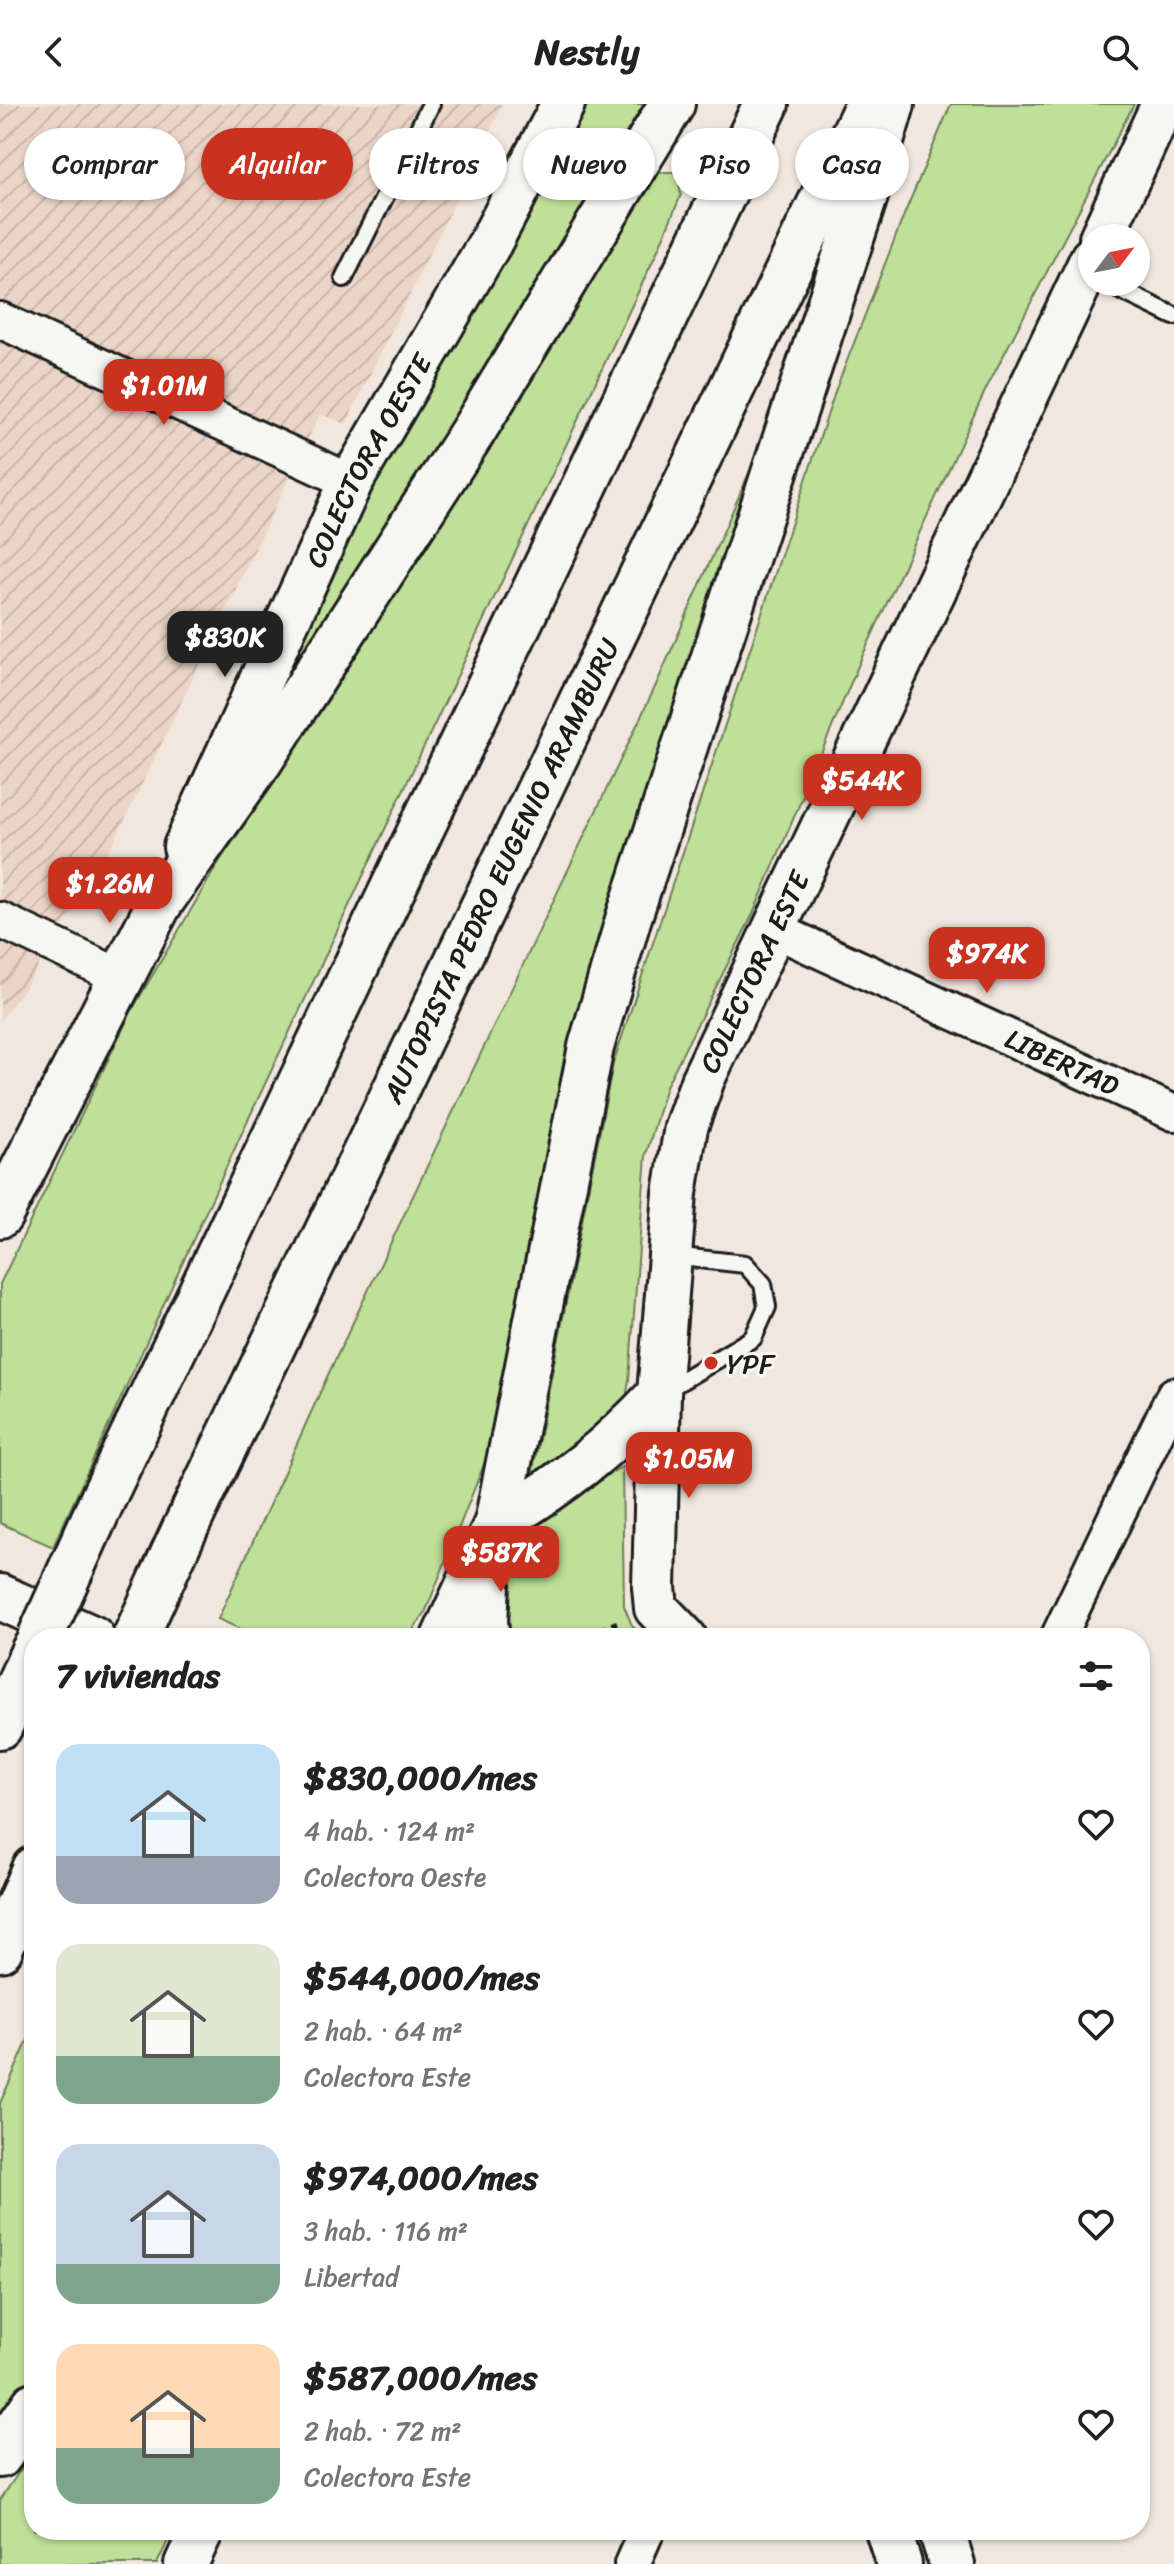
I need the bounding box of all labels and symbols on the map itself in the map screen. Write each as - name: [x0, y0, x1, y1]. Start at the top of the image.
- north arrow: [1078, 224, 1150, 296]
- street label: COLECTORA OESTE: [291, 343, 446, 575]
- pin: $1.01M: [99, 359, 229, 427]
- pin: $830K: [169, 611, 281, 679]
- street label: AUTOPISTA PEDRO EUGENIO ARAMBURU: [368, 629, 633, 1112]
- pin: $544K: [806, 754, 918, 822]
- pin: $1.26M: [45, 857, 175, 925]
- street label: COLECTORA ESTE: [685, 861, 823, 1081]
- pin: $974K: [931, 927, 1043, 995]
- street label: LIBERTAD: [997, 1014, 1128, 1109]
- place label: YPF: [727, 1339, 776, 1388]
- marker: YPF: [702, 1354, 720, 1372]
- pin: $1.05M: [624, 1432, 754, 1500]
- pin: $587K: [445, 1526, 557, 1594]

